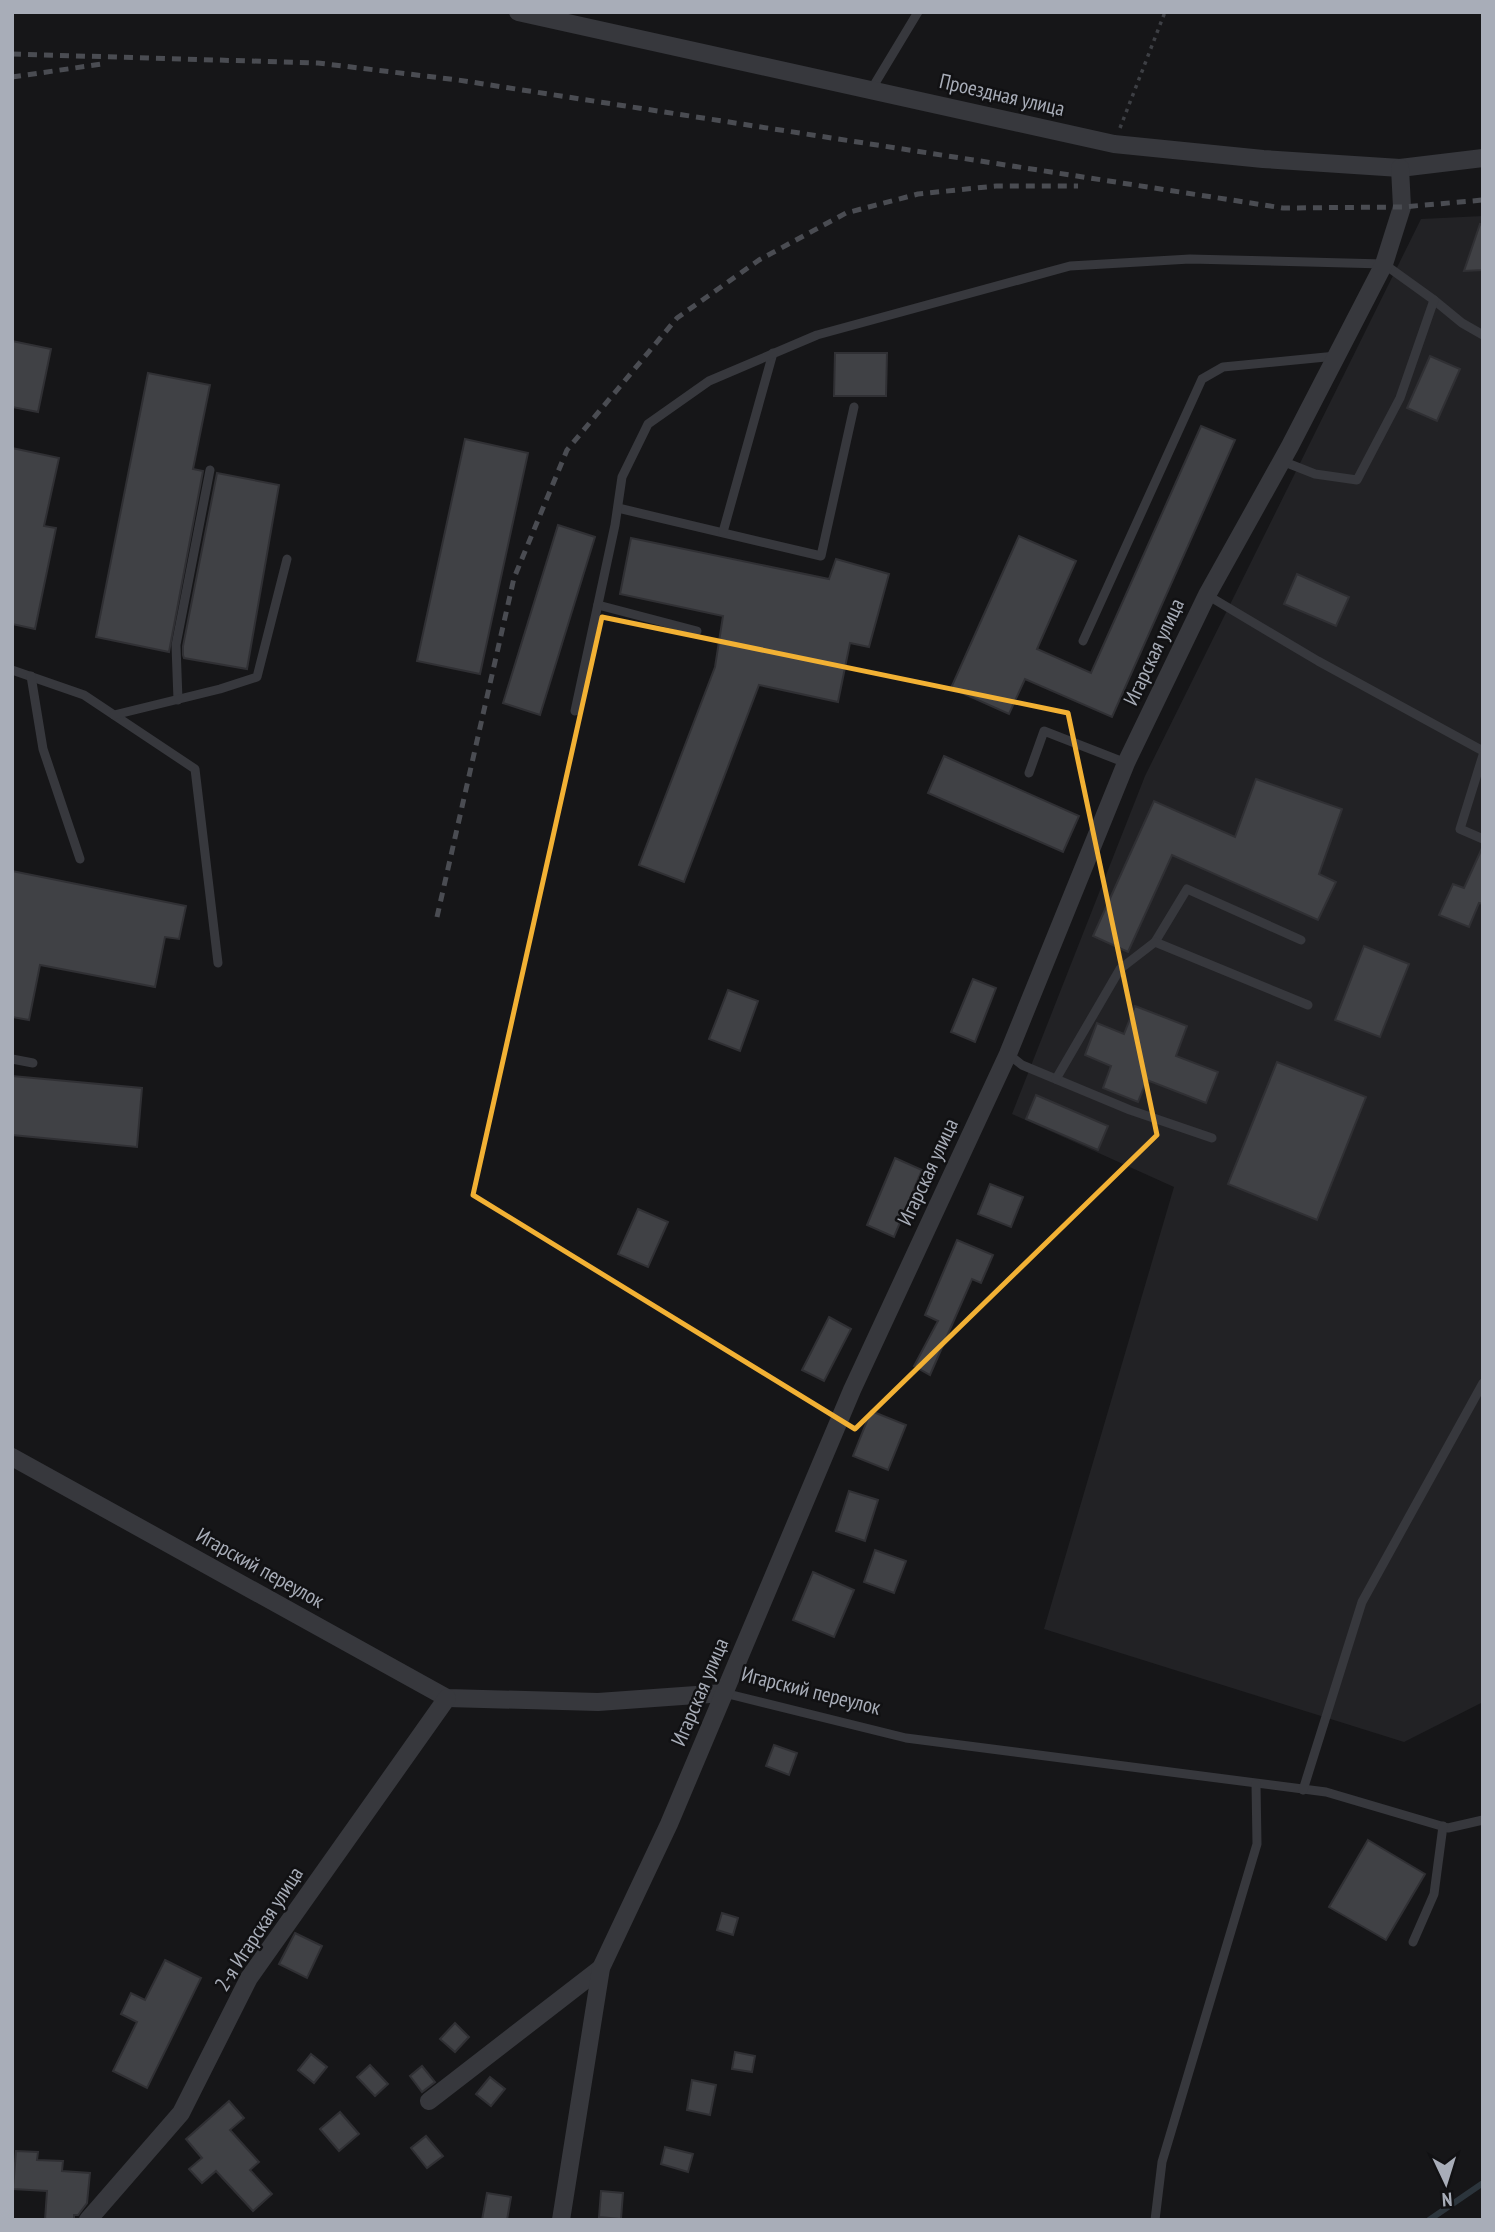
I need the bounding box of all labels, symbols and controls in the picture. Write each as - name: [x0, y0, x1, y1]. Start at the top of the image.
- street label: Проездная улица: [937, 67, 1067, 122]
- street label: Игарская улица: [1117, 594, 1190, 709]
- street label: Игарская улица: [891, 1114, 964, 1229]
- street label: Игарский переулок: [191, 1521, 329, 1614]
- street label: Игарская улица: [665, 1634, 734, 1750]
- street label: Игарский переулок: [739, 1660, 883, 1721]
- street label: 2-я Игарская улица: [208, 1861, 309, 1996]
- north arrow: [1411, 2148, 1481, 2218]
- text: N: [1441, 2188, 1453, 2212]

